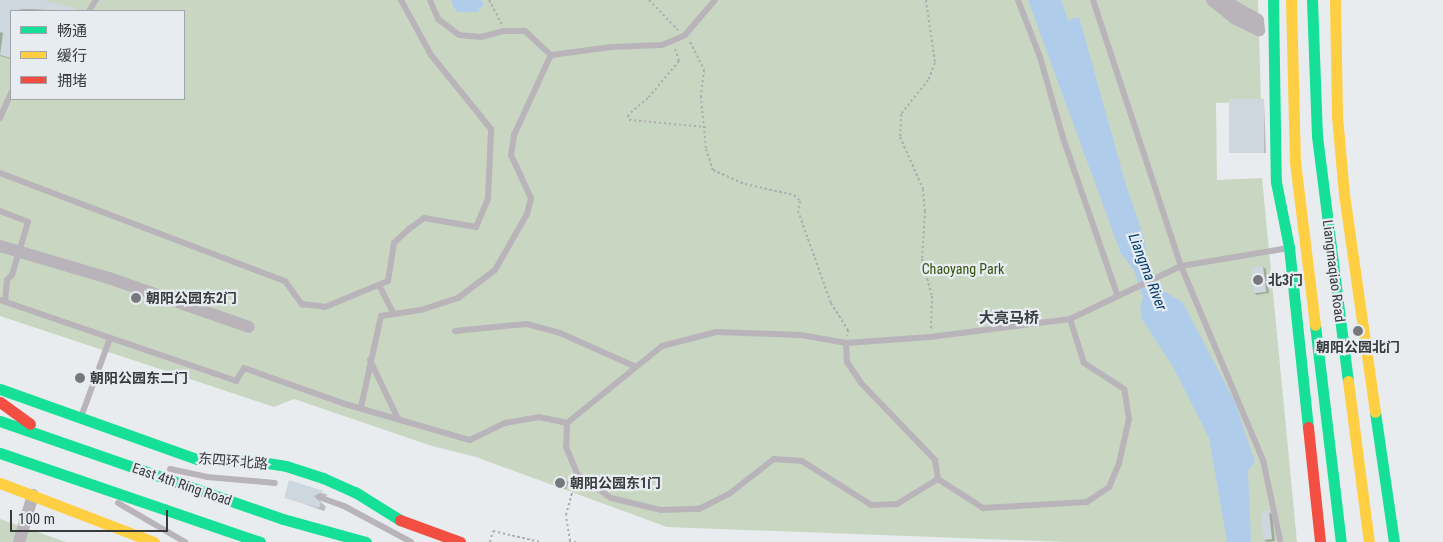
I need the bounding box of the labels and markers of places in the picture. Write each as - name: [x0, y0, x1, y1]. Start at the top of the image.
- place label: 北3门: [1268, 272, 1303, 288]
- marker: 北3门: [1252, 274, 1264, 286]
- place label: 朝阳公园东2门: [146, 290, 237, 306]
- marker: 朝阳公园东2门: [130, 292, 142, 304]
- marker: 朝阳公园北门: [1352, 325, 1364, 337]
- place label: 朝阳公园北门: [1316, 339, 1400, 355]
- place label: 朝阳公园东二门: [90, 370, 188, 386]
- marker: 朝阳公园东二门: [74, 372, 86, 384]
- place label: 朝阳公园东1门: [570, 475, 661, 491]
- marker: 朝阳公园东1门: [554, 477, 566, 489]

